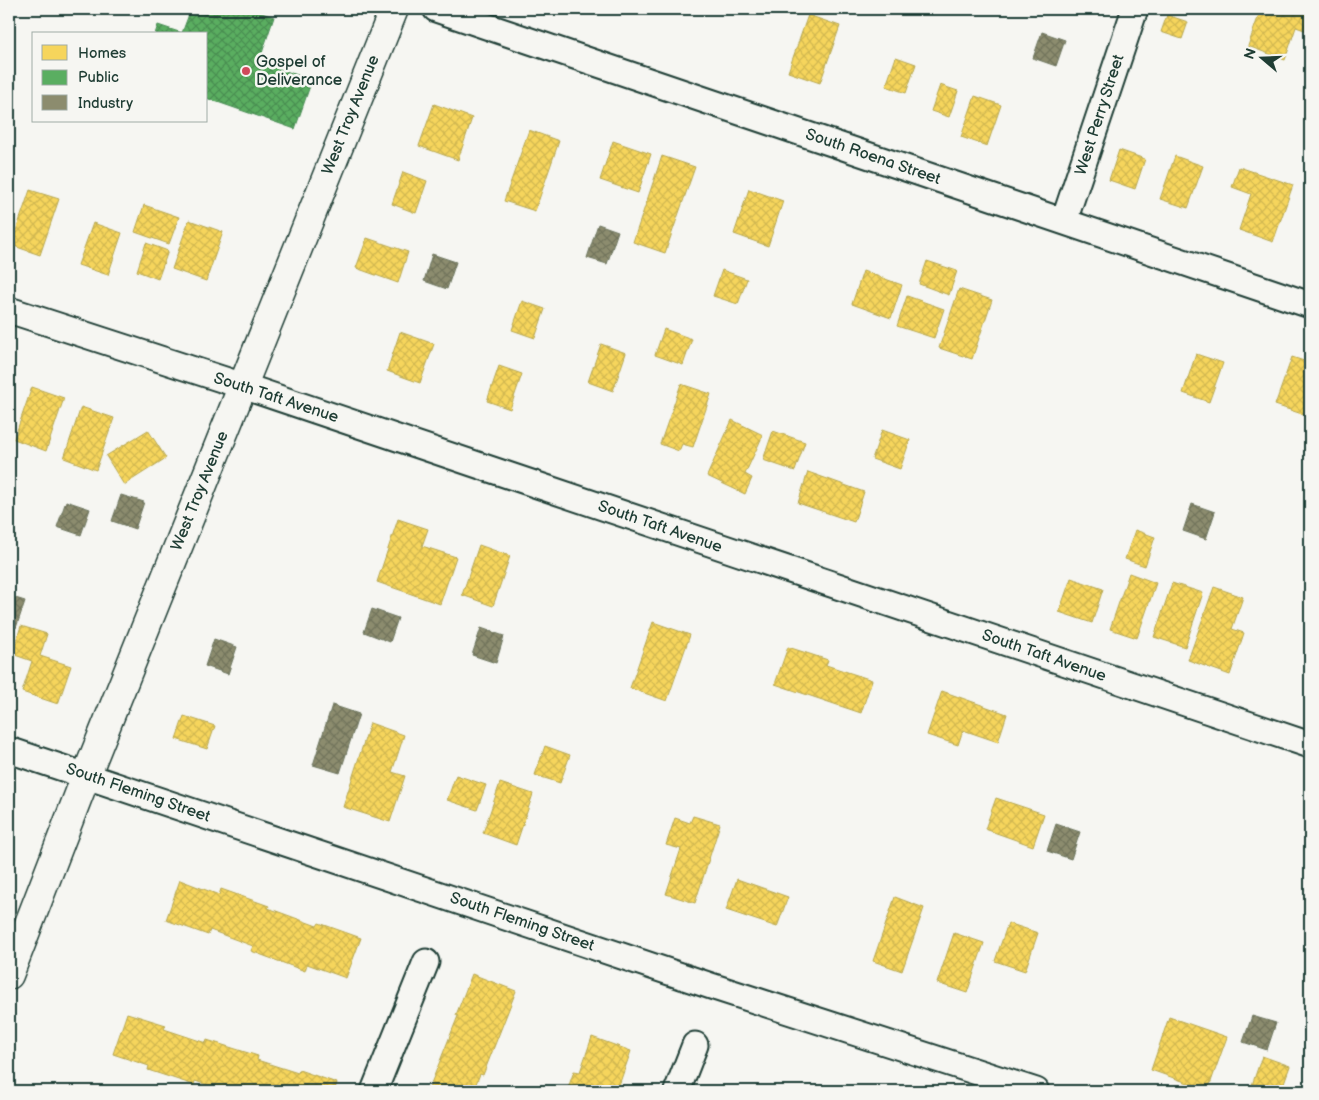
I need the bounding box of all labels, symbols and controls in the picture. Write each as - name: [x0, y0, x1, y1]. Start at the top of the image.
- legend: [32, 32, 208, 122]
- north arrow: [1236, 32, 1286, 82]
- text: Homes: [78, 44, 127, 63]
- text: N: [1240, 46, 1260, 62]
- street label: West Troy Avenue: [318, 52, 384, 178]
- street label: West Perry Street: [1072, 52, 1128, 178]
- place label: Gospel of Deliverance: [256, 53, 343, 90]
- marker: Gospel of Deliverance: [240, 65, 252, 77]
- text: Public: [78, 68, 119, 87]
- text: Industry: [78, 94, 133, 113]
- street label: South Roena Street: [803, 125, 943, 189]
- street label: South Taft Avenue: [211, 369, 341, 427]
- street label: West Troy Avenue: [167, 428, 233, 554]
- street label: South Taft Avenue: [595, 497, 725, 557]
- street label: South Taft Avenue: [979, 626, 1109, 686]
- street label: South Fleming Street: [63, 759, 213, 827]
- street label: South Fleming Street: [447, 888, 597, 956]

